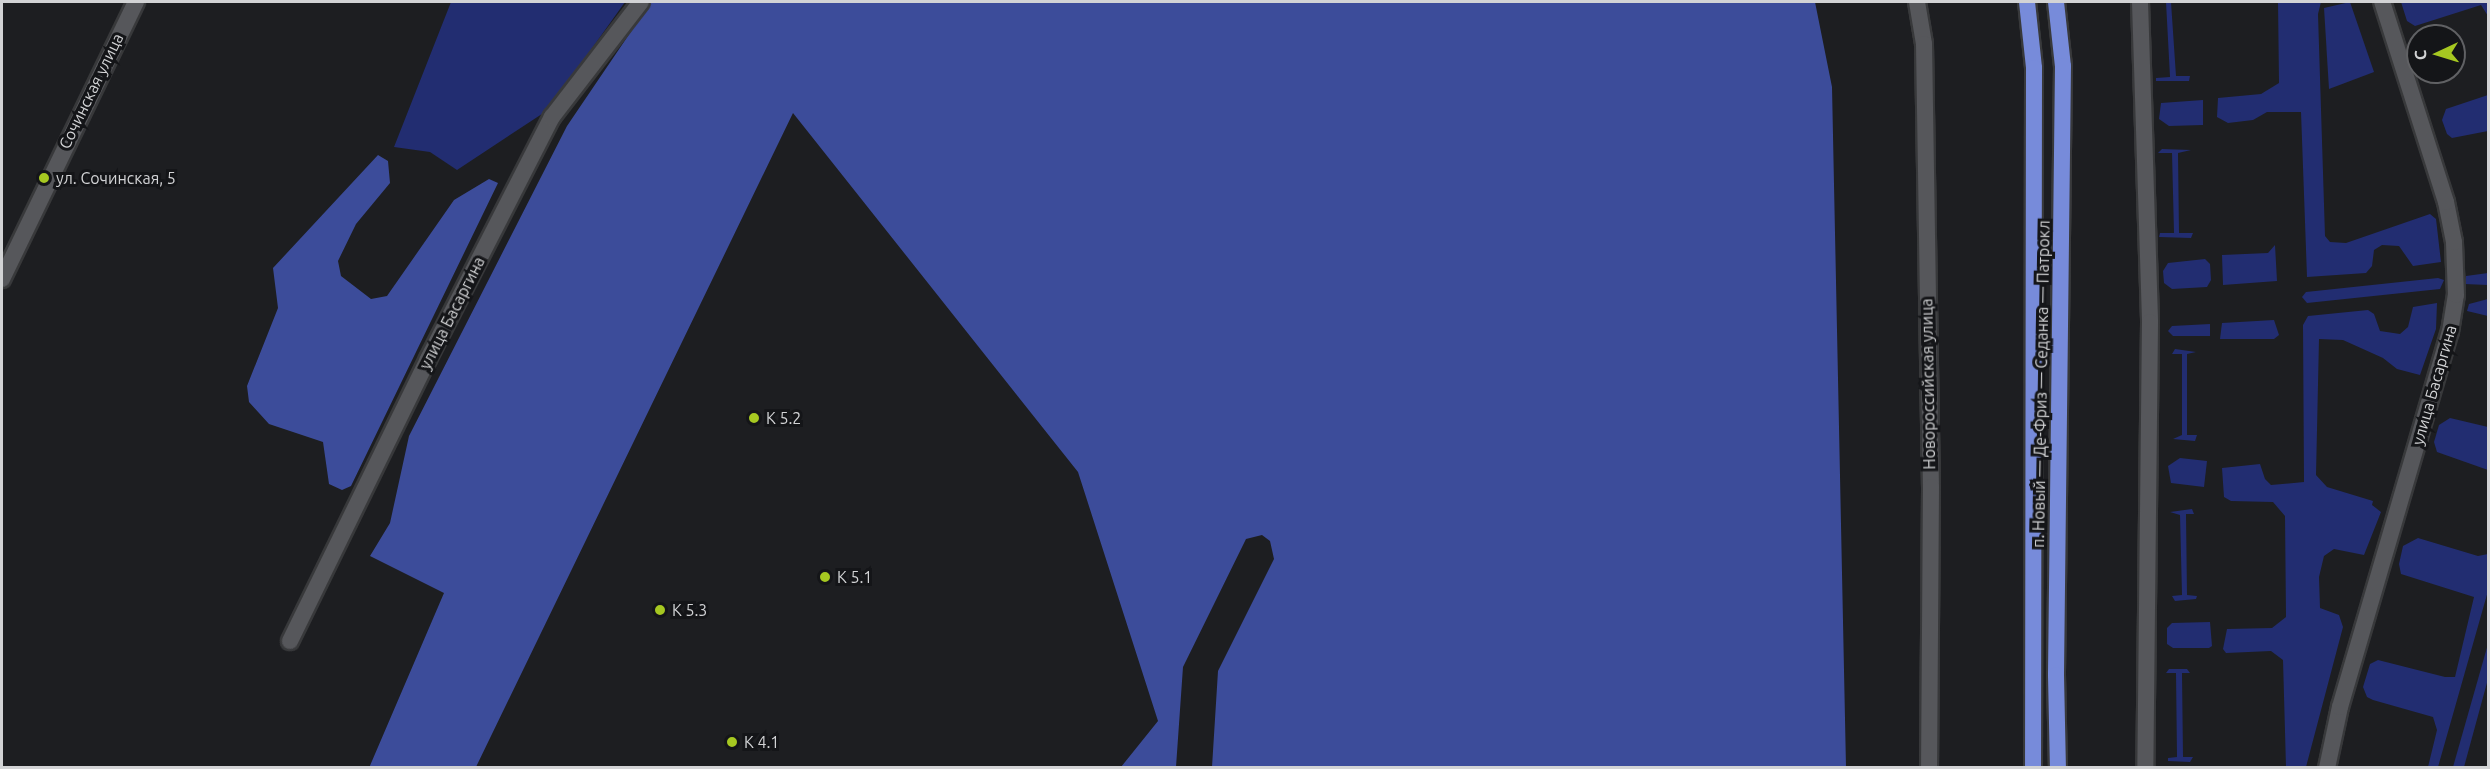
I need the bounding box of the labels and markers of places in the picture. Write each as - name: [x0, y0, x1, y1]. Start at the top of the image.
- place label: ул. Сочинская, 5: [56, 168, 176, 188]
- marker: ул. Сочинская, 5: [37, 171, 51, 185]
- place label: К 5.2: [766, 408, 801, 428]
- marker: К 5.2: [747, 411, 761, 425]
- place label: К 5.1: [837, 567, 872, 587]
- marker: К 5.1: [818, 570, 832, 584]
- place label: К 5.3: [672, 600, 707, 620]
- marker: К 5.3: [653, 603, 667, 617]
- place label: К 4.1: [744, 732, 779, 752]
- marker: К 4.1: [725, 735, 739, 749]

